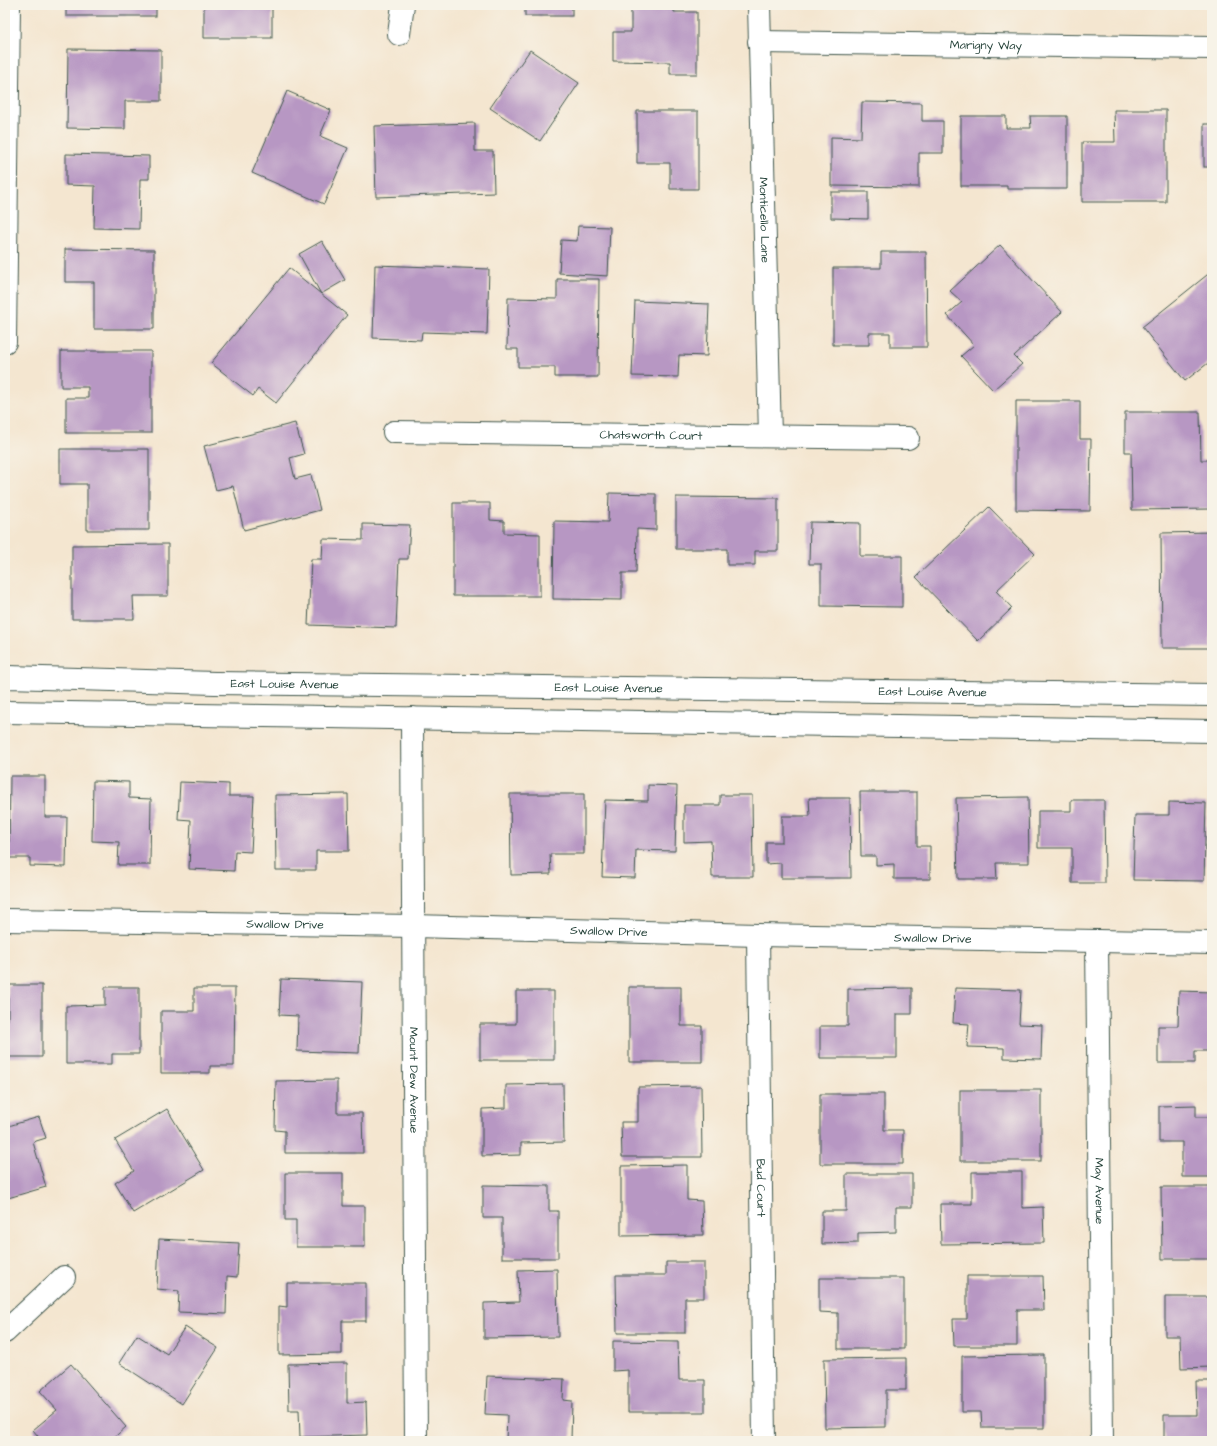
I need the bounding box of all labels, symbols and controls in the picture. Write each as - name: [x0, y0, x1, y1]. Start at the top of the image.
- street label: Marigny Way: [950, 36, 1023, 55]
- street label: Monticello Lane: [755, 177, 774, 263]
- street label: Chatsworth Court: [599, 426, 703, 444]
- street label: East Louise Avenue: [231, 675, 339, 693]
- street label: East Louise Avenue: [554, 679, 663, 697]
- street label: East Louise Avenue: [878, 682, 987, 701]
- street label: Swallow Drive: [246, 915, 324, 933]
- street label: Swallow Drive: [570, 922, 648, 941]
- street label: Swallow Drive: [894, 929, 972, 947]
- street label: Mount Dew Avenue: [405, 1027, 423, 1134]
- street label: May Avenue: [1090, 1158, 1108, 1225]
- street label: Bud Court: [752, 1159, 770, 1217]

